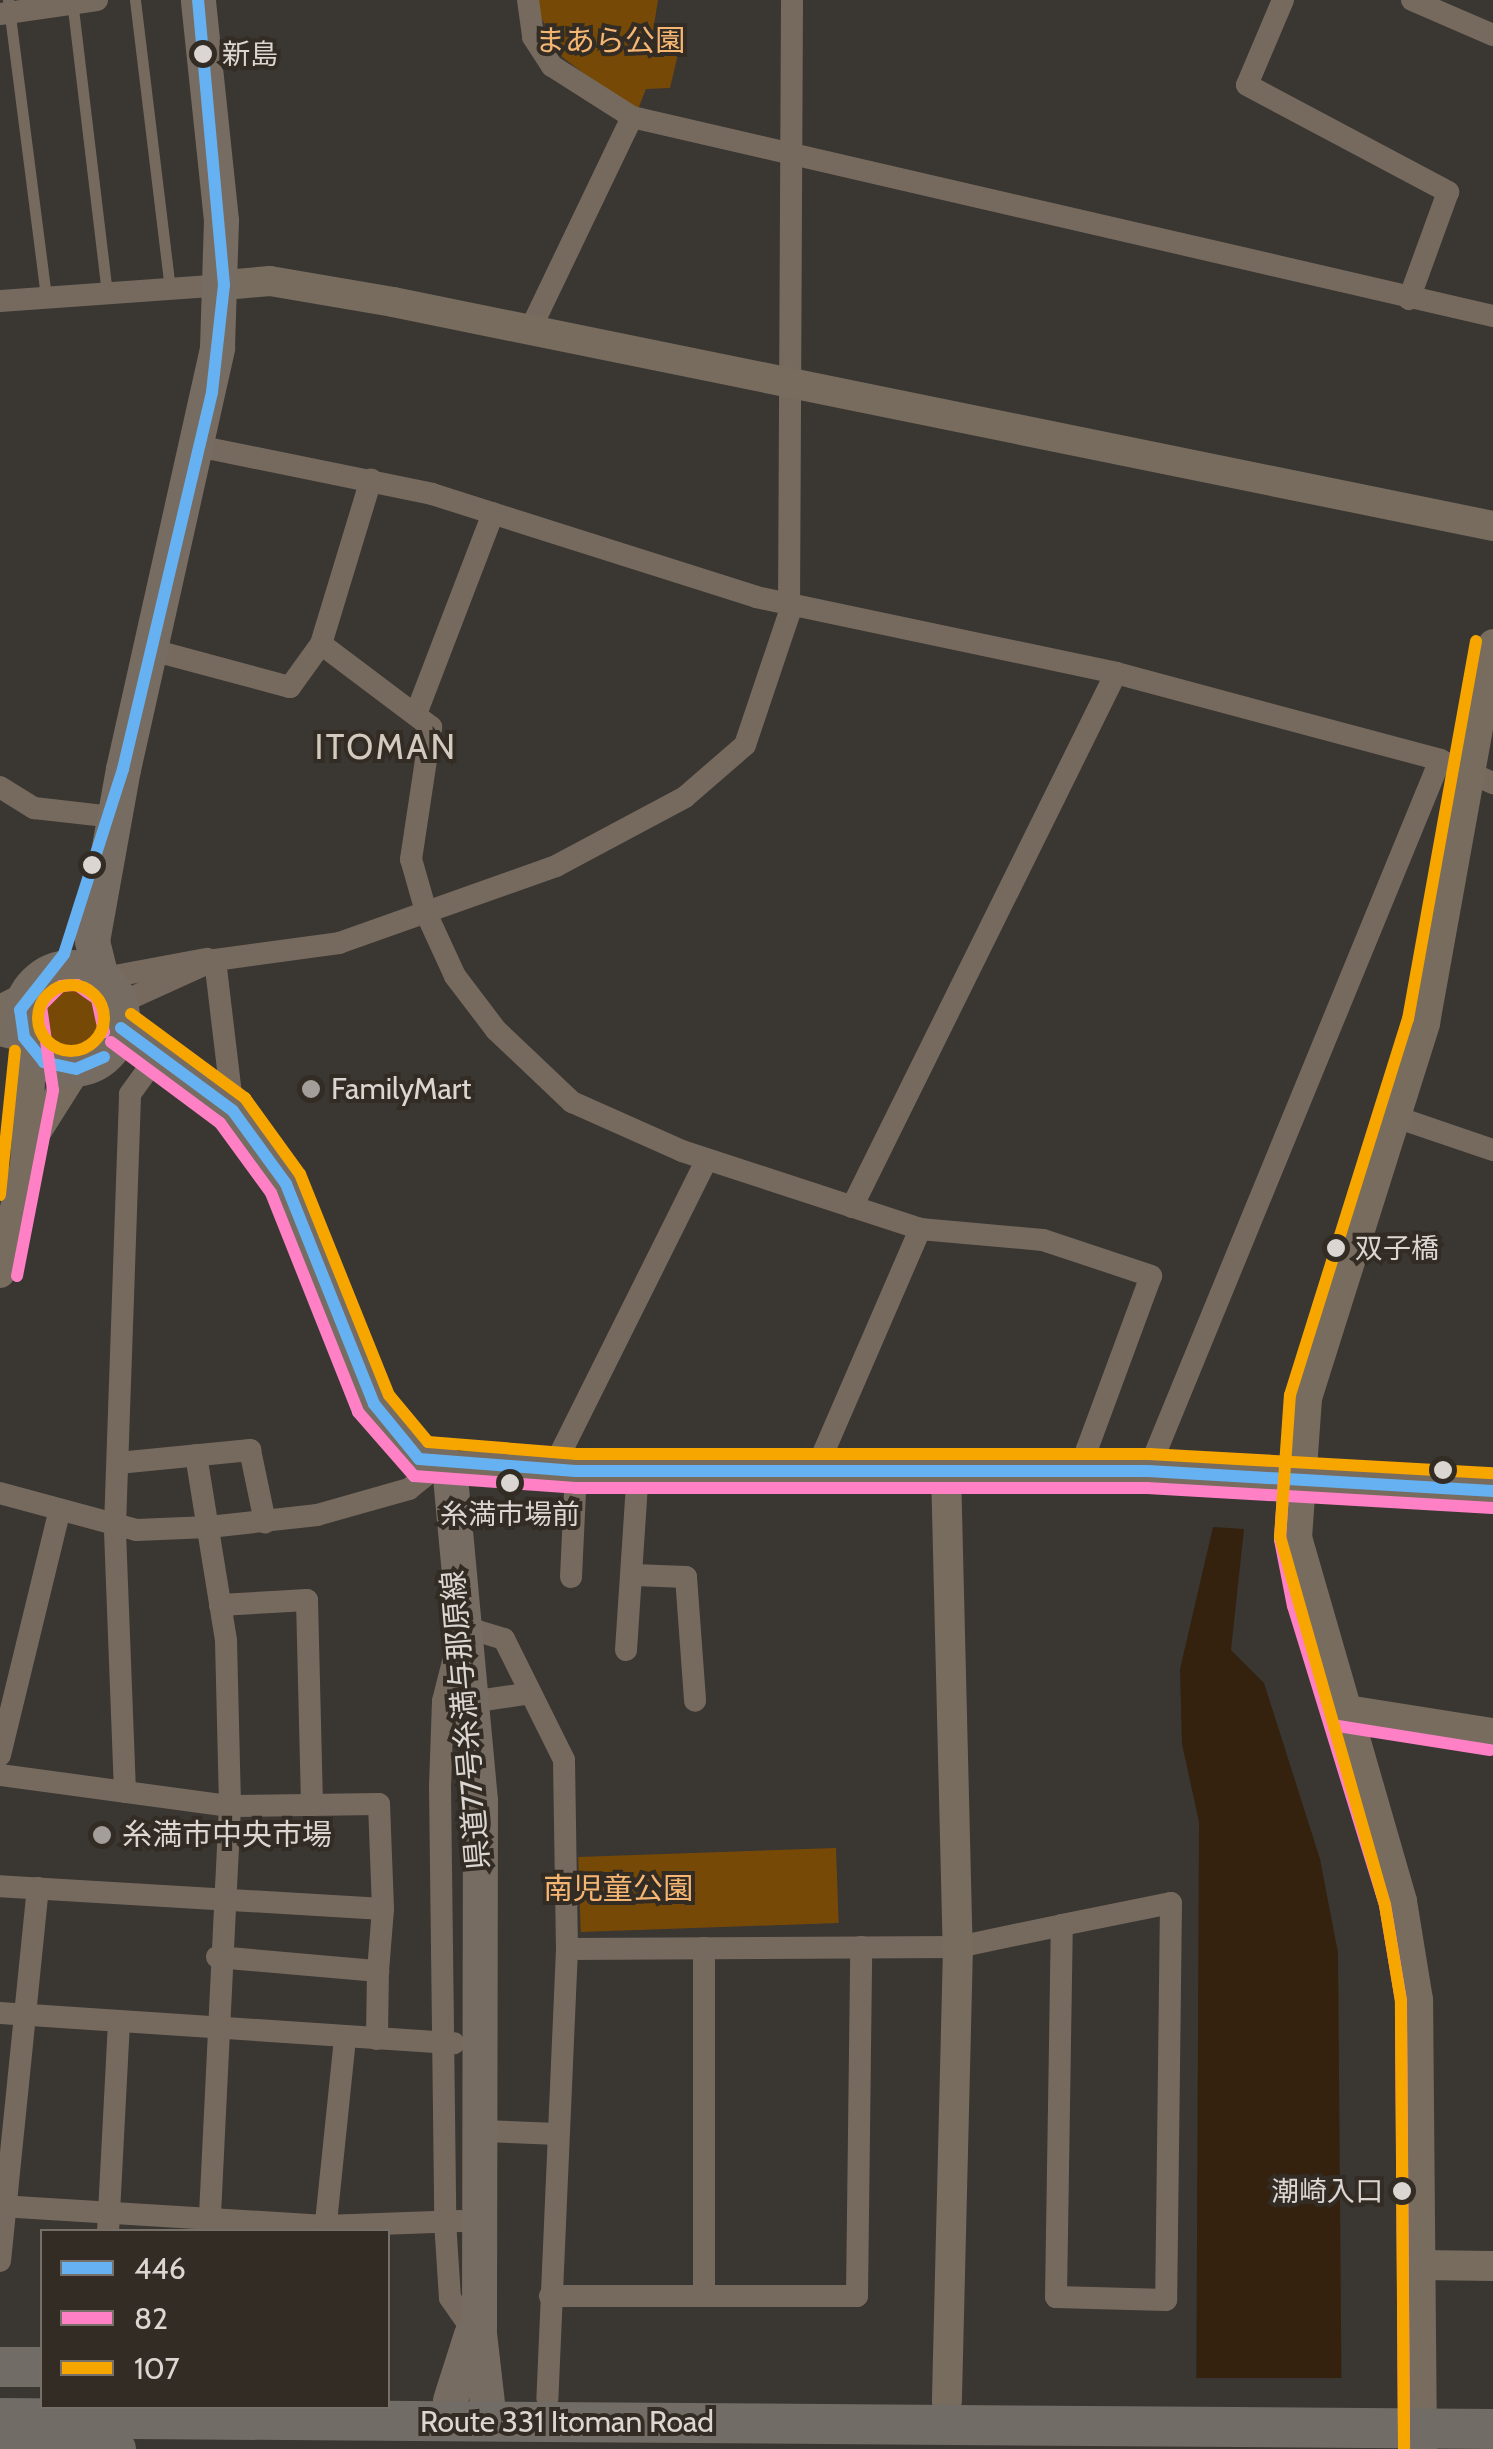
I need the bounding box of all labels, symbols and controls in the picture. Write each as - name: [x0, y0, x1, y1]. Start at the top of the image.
- park label: まあら公園: [535, 23, 685, 59]
- place label: 新島: [222, 37, 278, 71]
- marker: 新島: [193, 44, 213, 64]
- district label: ITOMAN: [314, 726, 458, 768]
- unlabelled marker: [82, 855, 102, 875]
- place label: FamilyMart: [331, 1071, 471, 1107]
- marker: FamilyMart: [300, 1078, 322, 1100]
- place label: 双子橋: [1355, 1231, 1439, 1265]
- marker: 双子橋: [1326, 1238, 1346, 1258]
- unlabelled marker: [1433, 1460, 1453, 1480]
- marker: 糸満市場前: [500, 1473, 520, 1493]
- place label: 糸満市場前: [440, 1497, 580, 1531]
- street label: 県道77号糸満与那原線: [435, 1569, 497, 1871]
- place label: 糸満市中央市場: [122, 1817, 332, 1853]
- marker: 糸満市中央市場: [91, 1824, 113, 1846]
- park label: 南児童公園: [543, 1871, 693, 1907]
- place label: 潮崎入口: [1271, 2174, 1383, 2208]
- marker: 潮崎入口: [1392, 2181, 1412, 2201]
- legend: [40, 2229, 390, 2409]
- text: 446: [134, 2250, 186, 2287]
- text: 82: [134, 2300, 168, 2337]
- text: 107: [134, 2350, 179, 2387]
- street label: Route 331 Itoman Road: [420, 2404, 714, 2440]

